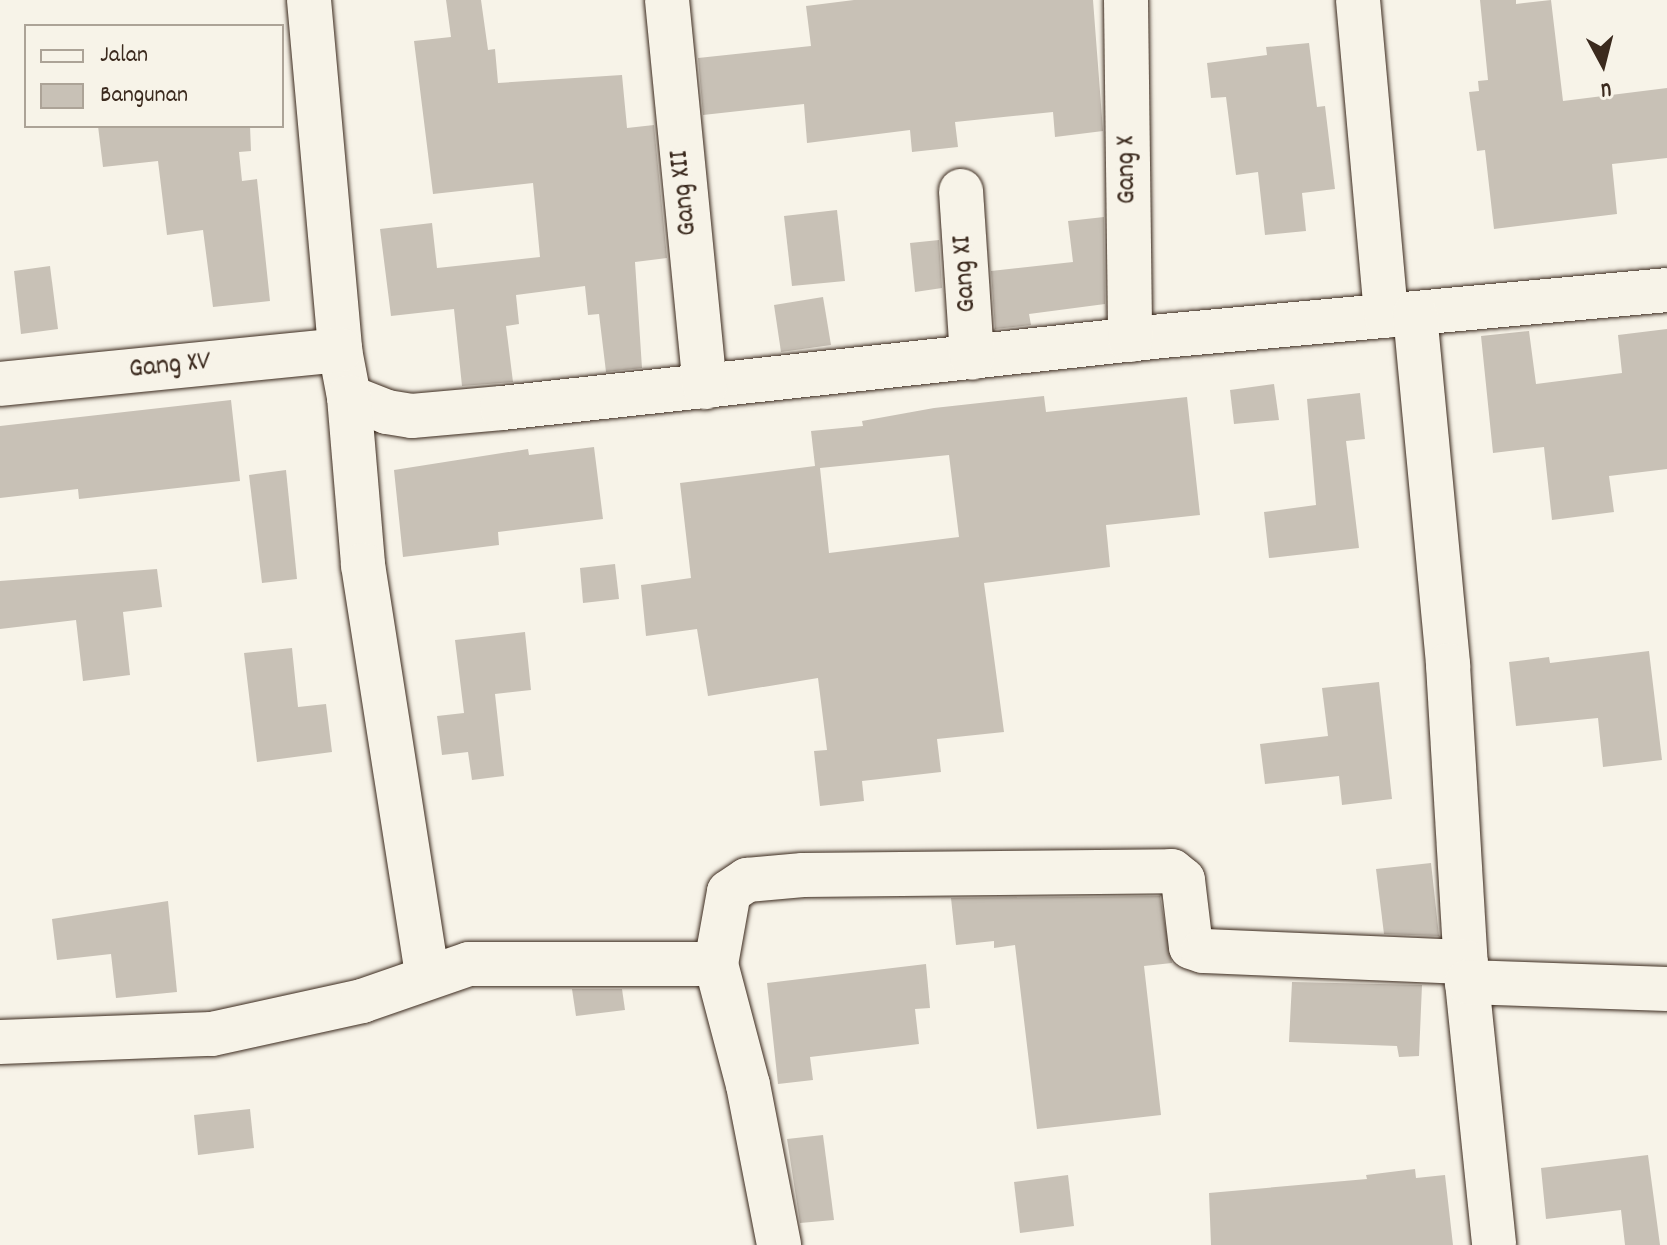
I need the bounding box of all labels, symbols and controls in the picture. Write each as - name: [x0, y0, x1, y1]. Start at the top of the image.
- legend: [24, 24, 284, 128]
- north arrow: [1563, 24, 1643, 104]
- text: Jalan: [100, 39, 148, 73]
- text: U: [1599, 72, 1613, 104]
- text: Bangunan: [100, 79, 188, 113]
- street label: Gang X: [1111, 135, 1145, 205]
- street label: Gang XII: [664, 148, 706, 238]
- street label: Gang XI: [947, 234, 985, 314]
- street label: Gang XV: [127, 346, 213, 388]

